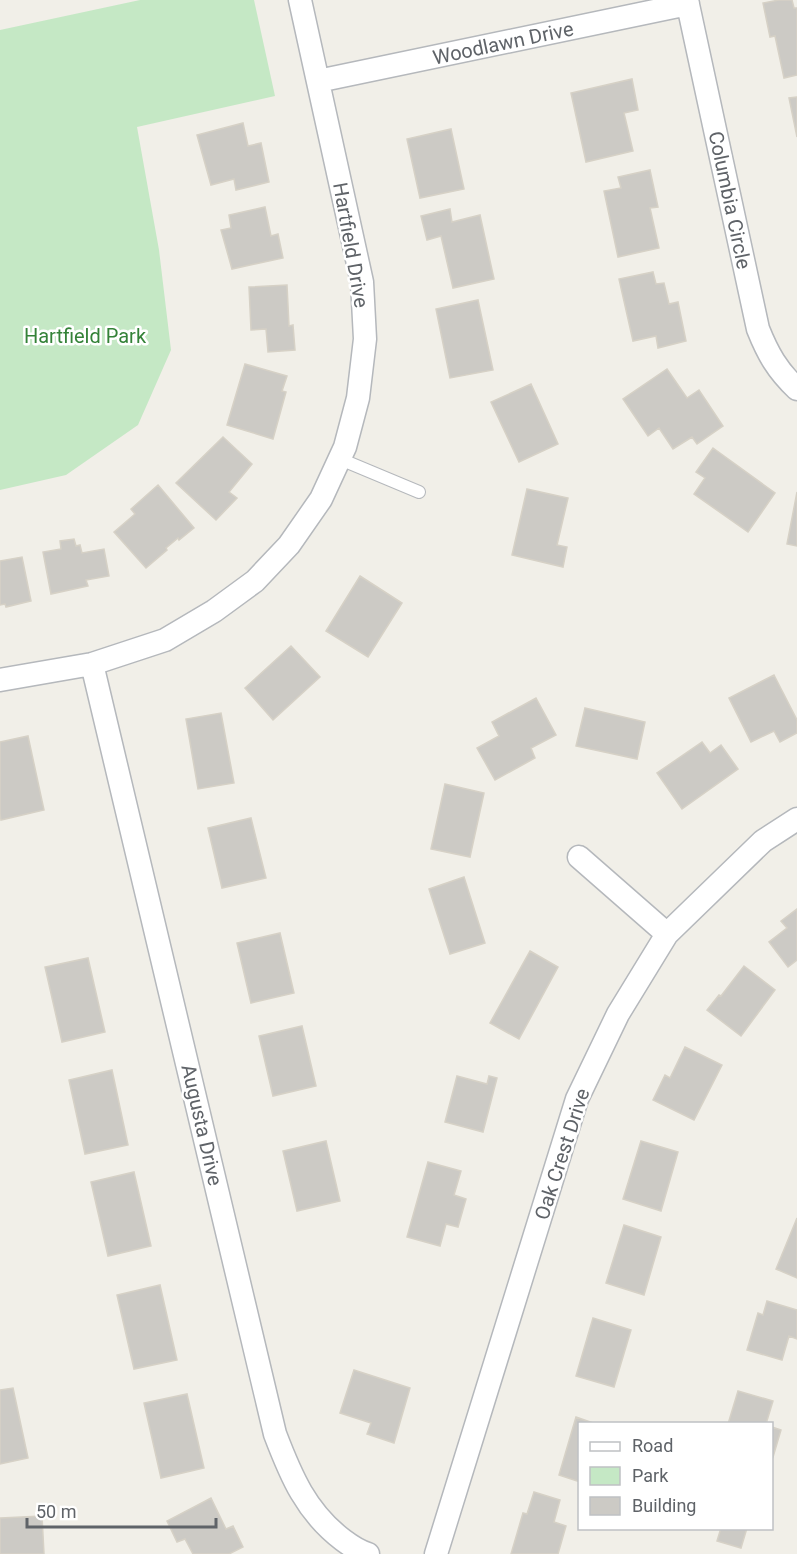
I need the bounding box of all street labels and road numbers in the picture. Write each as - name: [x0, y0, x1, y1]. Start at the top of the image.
- street label: Woodlawn Drive: [430, 16, 576, 70]
- street label: Columbia Circle: [704, 129, 756, 271]
- street label: Hartfield Drive: [328, 181, 374, 309]
- street label: Augusta Drive: [176, 1062, 228, 1188]
- street label: Oak Crest Drive: [529, 1085, 595, 1223]

